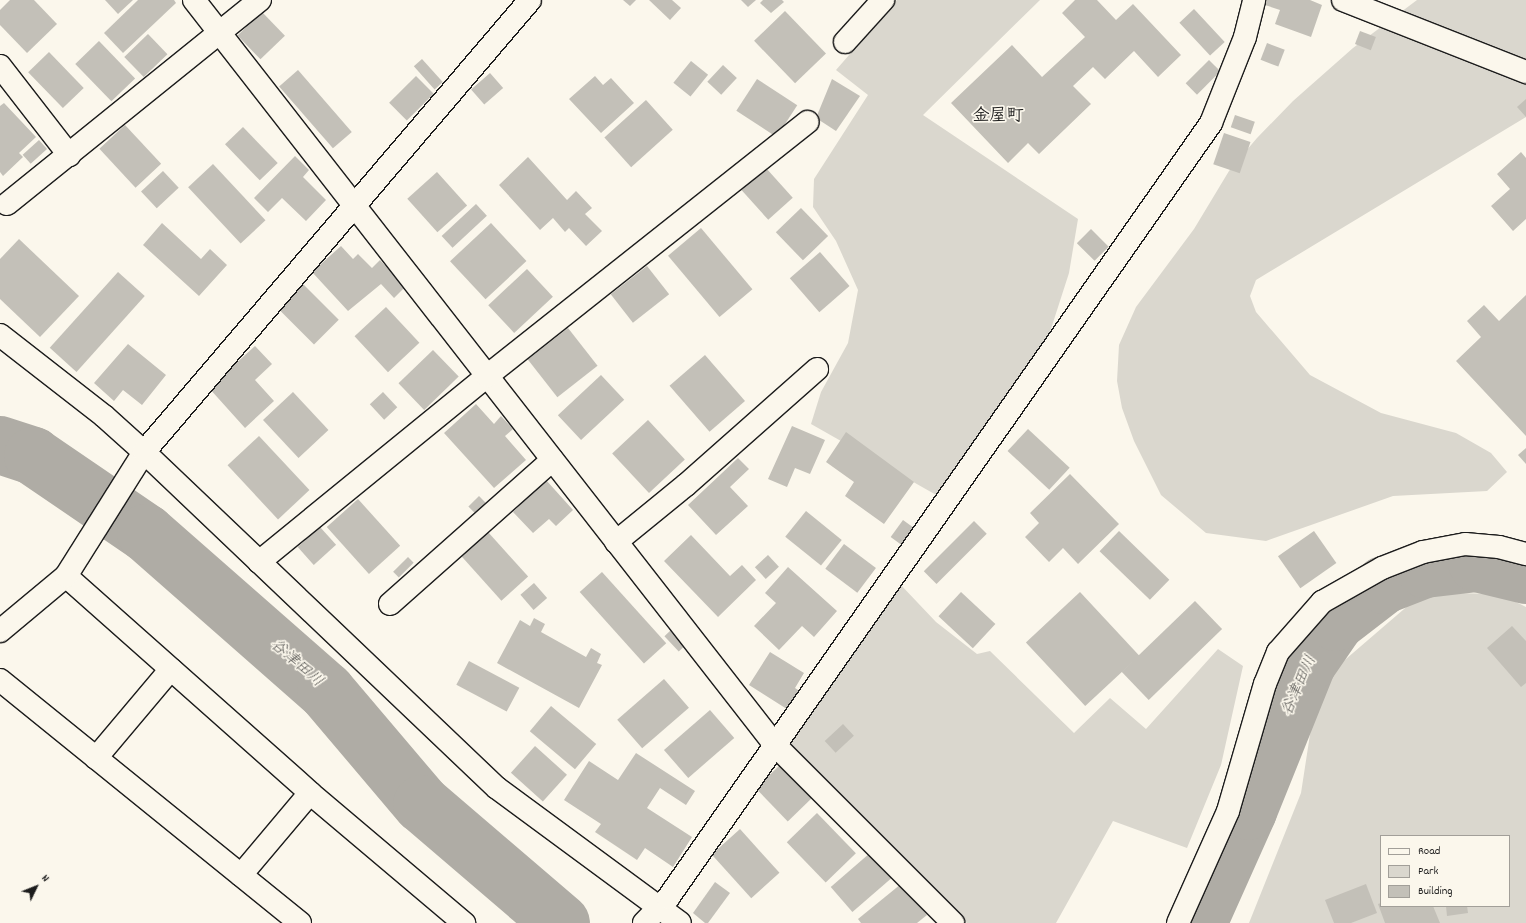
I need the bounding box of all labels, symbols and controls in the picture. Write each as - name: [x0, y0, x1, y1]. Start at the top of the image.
- district label: 金屋町: [973, 108, 1023, 128]
- water label: 谷津田川: [266, 636, 326, 692]
- water label: 谷津田川: [1278, 653, 1322, 719]
- legend: [1380, 835, 1510, 907]
- text: Road: [1418, 843, 1440, 860]
- text: Park: [1418, 863, 1438, 880]
- north arrow: [16, 867, 56, 907]
- text: N: [37, 871, 52, 886]
- text: Building: [1418, 883, 1453, 900]

